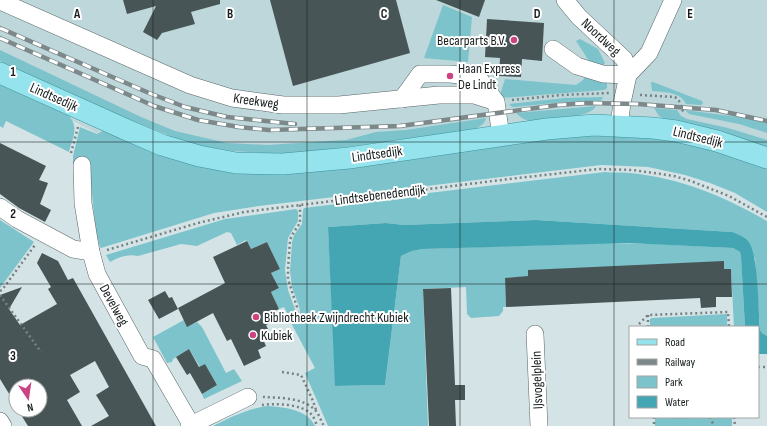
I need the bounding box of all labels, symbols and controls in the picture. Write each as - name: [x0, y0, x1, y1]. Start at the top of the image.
- text: A: [73, 6, 81, 22]
- text: B: [227, 6, 233, 22]
- text: C: [381, 6, 388, 22]
- text: D: [534, 6, 541, 22]
- text: E: [687, 6, 693, 22]
- street label: Noordweg: [578, 15, 624, 60]
- place label: Becarparts B.V.: [437, 32, 506, 49]
- marker: Becarparts B.V.: [509, 35, 519, 45]
- place label: Haan Express De Lindt: [458, 60, 520, 93]
- text: 1: [10, 64, 16, 80]
- marker: Haan Express De Lindt: [445, 71, 455, 81]
- street label: Lindtsedijk: [27, 79, 81, 115]
- street label: Kreekweg: [232, 89, 280, 113]
- street label: Lindtsedijk: [671, 123, 725, 152]
- street label: Lindtsedijk: [351, 142, 404, 166]
- street label: Lindtsebenedendijk: [334, 181, 427, 209]
- text: 2: [10, 206, 16, 222]
- street label: Develweg: [96, 281, 133, 329]
- place label: Bibliotheek Zwijndrecht Kubiek: [264, 309, 409, 326]
- marker: Bibliotheek Zwijndrecht Kubiek: [251, 312, 261, 322]
- legend: [629, 326, 759, 418]
- place label: Kubiek: [261, 327, 293, 344]
- marker: Kubiek: [248, 330, 258, 340]
- text: Road: [665, 335, 685, 350]
- text: 3: [10, 348, 16, 364]
- street label: IJsvogelplein: [527, 351, 547, 409]
- text: Railway: [665, 355, 696, 370]
- text: Park: [665, 375, 683, 390]
- north arrow: [8, 378, 48, 418]
- text: Water: [665, 395, 689, 410]
- text: N: [26, 400, 34, 414]

